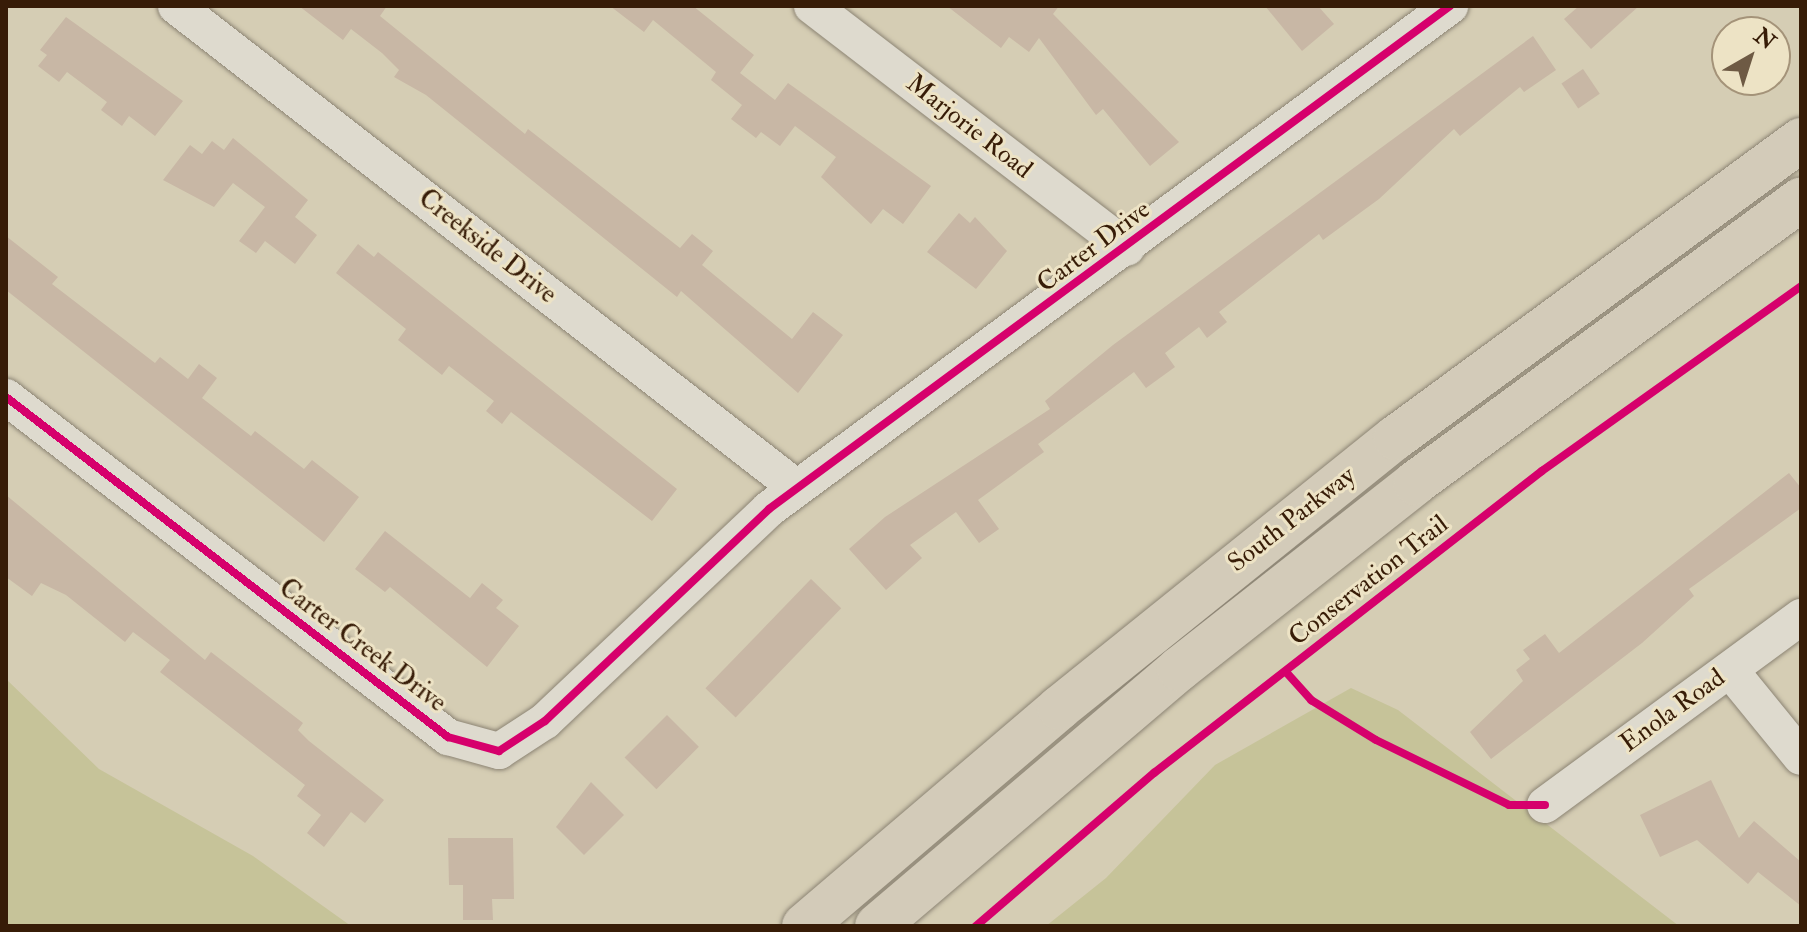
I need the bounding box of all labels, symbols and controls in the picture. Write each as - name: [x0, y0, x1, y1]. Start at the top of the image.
- north arrow: [1711, 16, 1791, 96]
- text: N: [1748, 22, 1781, 56]
- street label: Marjorie Road: [900, 68, 1038, 186]
- street label: Creekside Drive: [412, 183, 562, 311]
- street label: Carter Drive: [1031, 194, 1157, 300]
- street label: South Parkway: [1222, 461, 1362, 579]
- street label: Conservation Trail: [1283, 509, 1455, 653]
- street label: Carter Creek Drive: [272, 573, 452, 719]
- street label: Enola Road: [1615, 663, 1731, 759]

